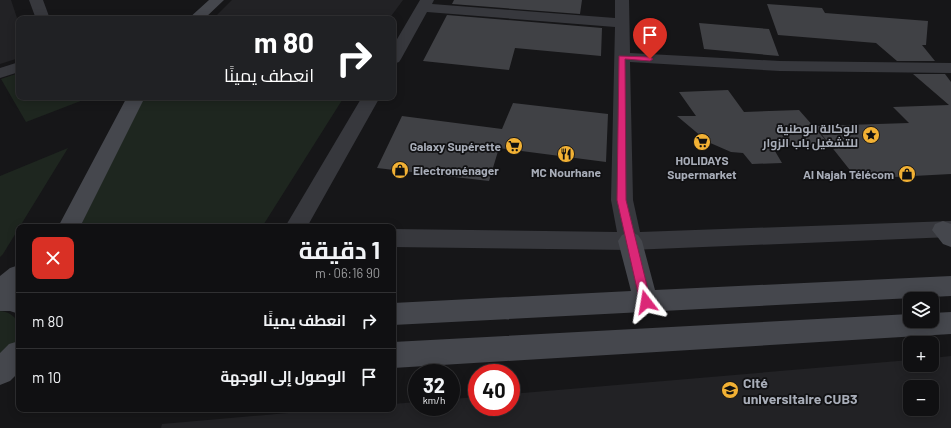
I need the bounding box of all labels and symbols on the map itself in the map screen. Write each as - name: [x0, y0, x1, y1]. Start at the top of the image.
- pin: [633, 18, 667, 59]
- place label: الوكالة الوطنية للتشغيل باب الزوار: [762, 121, 858, 151]
- place icon: الوكالة الوطنية للتشغيل باب الزوار: [861, 125, 881, 145]
- supermarket icon: HOLIDAYS Supermarket: [692, 132, 712, 152]
- supermarket icon: Galaxy Supérette: [504, 136, 524, 156]
- place label: Galaxy Supérette: [410, 139, 501, 153]
- restaurant icon: MC Nourhane: [556, 144, 576, 164]
- place label: HOLIDAYS Supermarket: [667, 153, 737, 181]
- shop icon: Electroménager: [390, 160, 410, 180]
- place label: Electroménager: [413, 163, 499, 177]
- shop icon: Al Najah Télécom: [897, 164, 917, 184]
- place label: MC Nourhane: [531, 165, 601, 179]
- place label: Al Najah Télécom: [803, 167, 894, 181]
- position arrow: [625, 281, 667, 323]
- speed limit sign: 40: [468, 364, 520, 416]
- place label: Cité universitaire CUB3: [743, 374, 858, 407]
- school or university icon: Cité universitaire CUB3: [720, 380, 740, 400]

